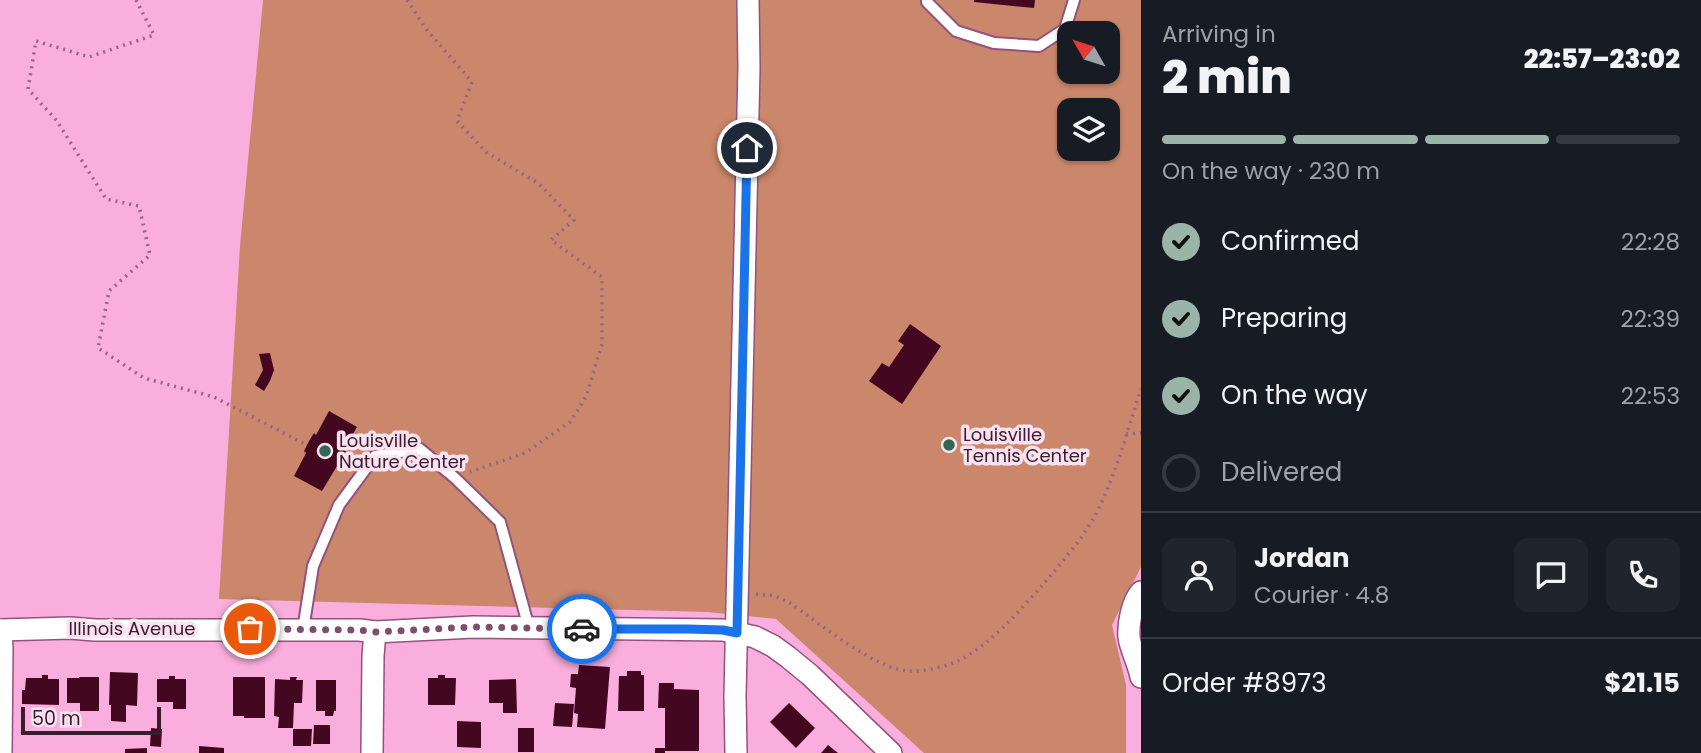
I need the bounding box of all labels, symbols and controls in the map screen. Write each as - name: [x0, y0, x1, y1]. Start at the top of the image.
- text: Arriving in: [1162, 18, 1276, 50]
- north arrow: [1057, 21, 1120, 84]
- map controls: [1057, 21, 1120, 161]
- text: 22:57–23:02: [1524, 41, 1680, 77]
- text: 2 min: [1162, 45, 1292, 109]
- button: layers: [1057, 98, 1120, 161]
- pin: [717, 118, 777, 178]
- icon: home: [728, 129, 766, 167]
- text: On the way · 230 m: [1162, 155, 1380, 187]
- icon: check: [1162, 223, 1200, 261]
- text: Confirmed: [1221, 223, 1359, 259]
- text: 22:28: [1621, 226, 1680, 258]
- icon: check: [1162, 300, 1200, 338]
- text: Preparing: [1221, 300, 1347, 336]
- text: 22:39: [1621, 303, 1680, 335]
- icon: check: [1162, 377, 1200, 415]
- text: On the way: [1221, 377, 1368, 413]
- text: 22:53: [1621, 380, 1680, 412]
- place label: Louisville Tennis Center: [963, 422, 1087, 468]
- place label: Louisville Nature Center: [339, 428, 466, 474]
- marker: Louisville Tennis Center: [941, 437, 957, 453]
- marker: Louisville Nature Center: [317, 443, 333, 459]
- text: Delivered: [1221, 454, 1342, 490]
- button: person: [1162, 538, 1236, 612]
- button: chat: [1514, 538, 1588, 612]
- button: phone: [1606, 538, 1680, 612]
- text: Jordan: [1254, 540, 1350, 576]
- text: Courier · 4.8: [1254, 579, 1389, 611]
- courier: [547, 594, 617, 664]
- pin: [220, 599, 280, 659]
- icon: bag: [231, 610, 269, 648]
- icon: car: [563, 610, 601, 648]
- street label: Illinois Avenue: [69, 616, 195, 641]
- text: Order #8973: [1162, 665, 1327, 701]
- text: $21.15: [1604, 665, 1680, 701]
- scale bar: [21, 704, 161, 736]
- text: 50 m: [32, 705, 81, 732]

